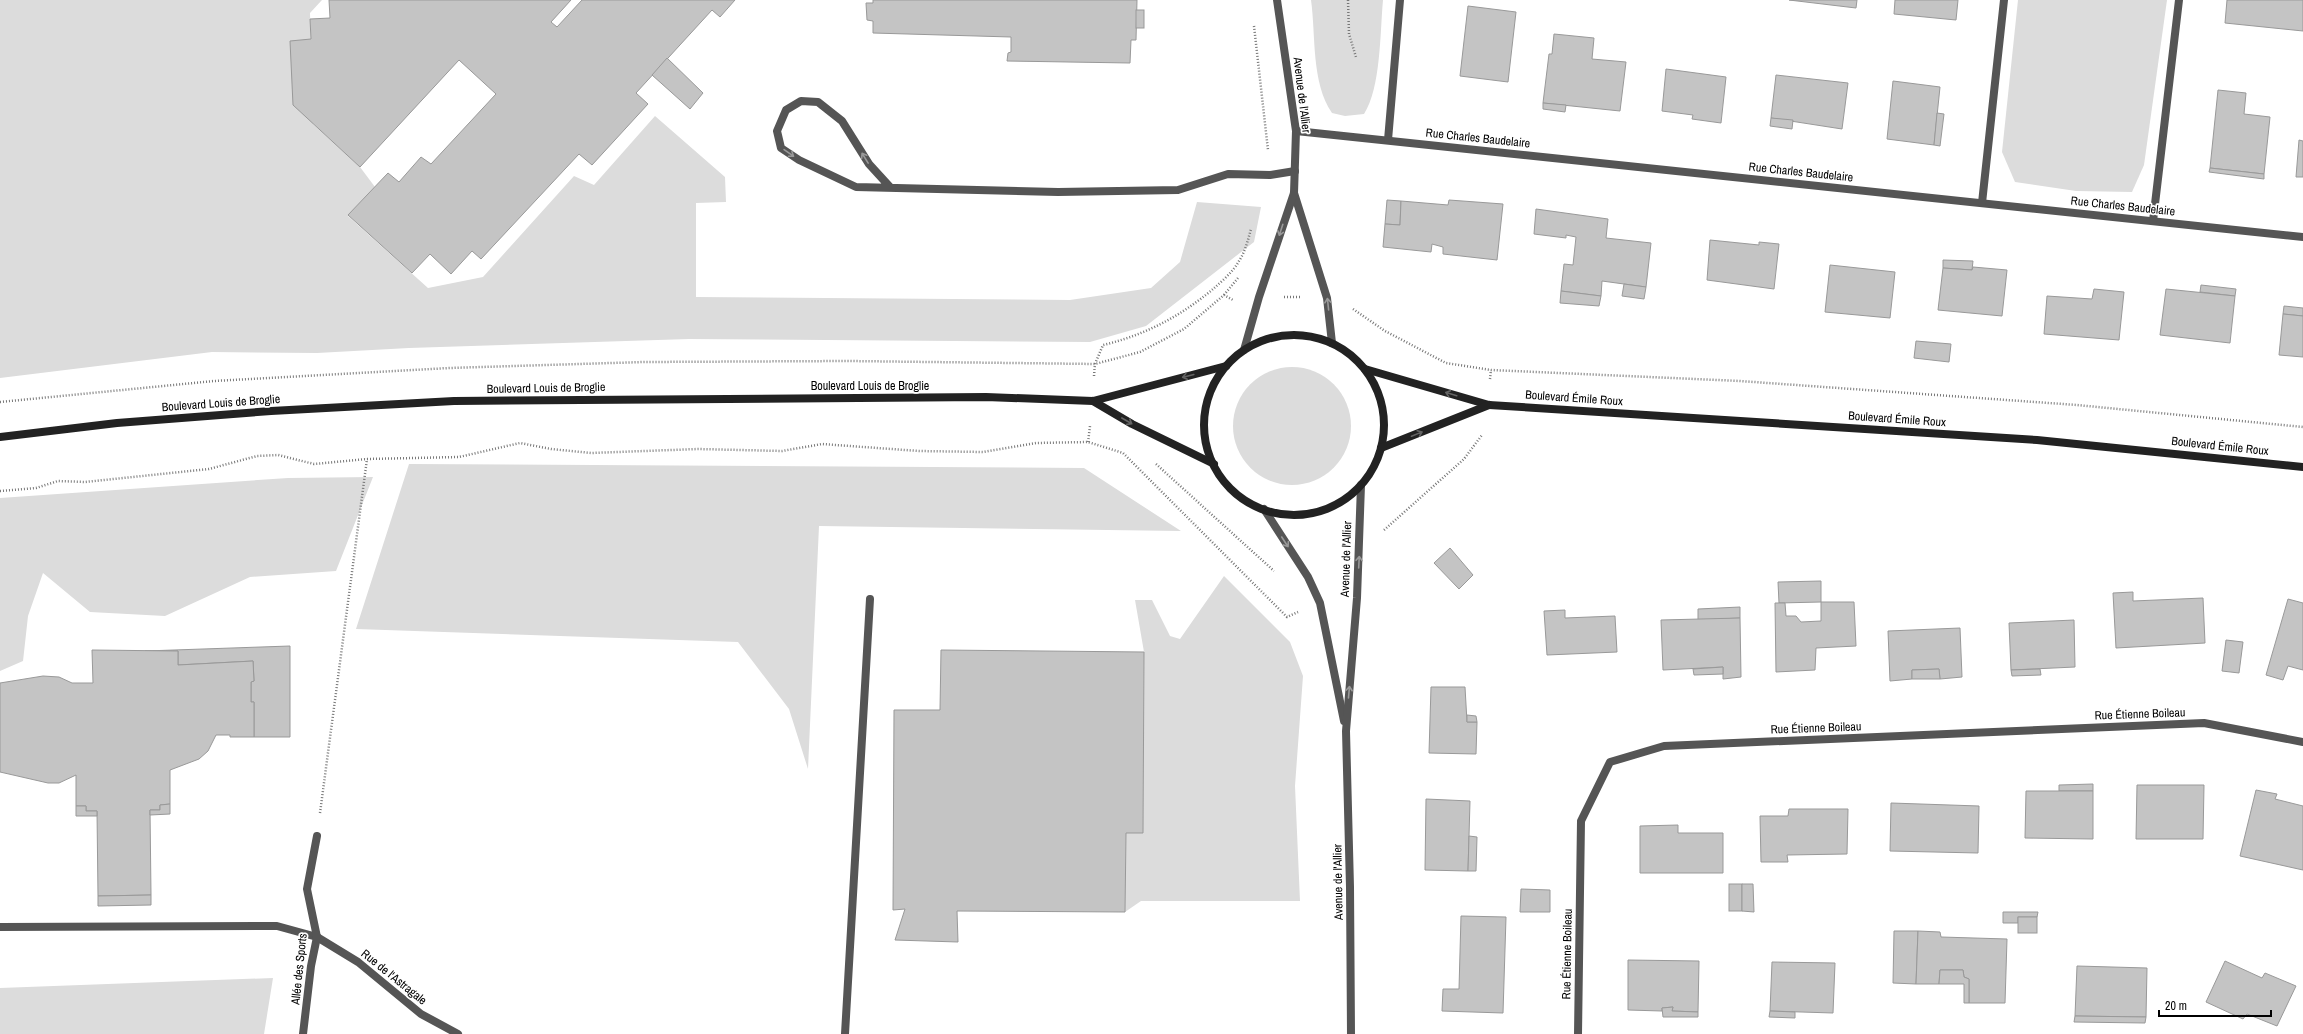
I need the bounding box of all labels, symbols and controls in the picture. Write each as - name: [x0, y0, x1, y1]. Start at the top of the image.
- street label: Avenue de l'Allier: [1289, 55, 1315, 134]
- street label: Rue Charles Baudelaire: [1425, 125, 1531, 151]
- one-way arrow: [784, 149, 795, 157]
- one-way arrow: [861, 153, 869, 164]
- street label: Rue Charles Baudelaire: [1748, 159, 1854, 185]
- street label: Rue Charles Baudelaire: [2070, 193, 2176, 219]
- one-way arrow: [1277, 224, 1285, 236]
- one-way arrow: [1324, 298, 1332, 311]
- one-way arrow: [1182, 373, 1195, 380]
- street label: Boulevard Louis de Broglie: [811, 378, 929, 394]
- street label: Boulevard Louis de Broglie: [487, 379, 605, 397]
- street label: Boulevard Émile Roux: [1525, 387, 1623, 409]
- one-way arrow: [1445, 390, 1458, 397]
- street label: Boulevard Louis de Broglie: [161, 391, 281, 415]
- street label: Boulevard Émile Roux: [1848, 408, 1946, 430]
- one-way arrow: [1121, 417, 1133, 425]
- one-way arrow: [1411, 429, 1423, 437]
- street label: Boulevard Émile Roux: [2170, 433, 2270, 459]
- street label: Avenue de l'Allier: [1337, 520, 1355, 598]
- one-way arrow: [1281, 536, 1289, 547]
- one-way arrow: [1355, 556, 1362, 569]
- one-way arrow: [1345, 686, 1353, 699]
- street label: Rue Étienne Boileau: [2094, 704, 2186, 724]
- street label: Rue Étienne Boileau: [1770, 718, 1862, 738]
- street label: Avenue de l'Allier: [1329, 843, 1347, 921]
- street label: Rue Étienne Boileau: [1558, 908, 1576, 1000]
- street label: Allée des Sports: [287, 932, 311, 1006]
- street label: Rue de l'Astragale: [358, 946, 430, 1008]
- scale bar: [2159, 992, 2271, 1018]
- text: 20 m: [2165, 998, 2187, 1014]

